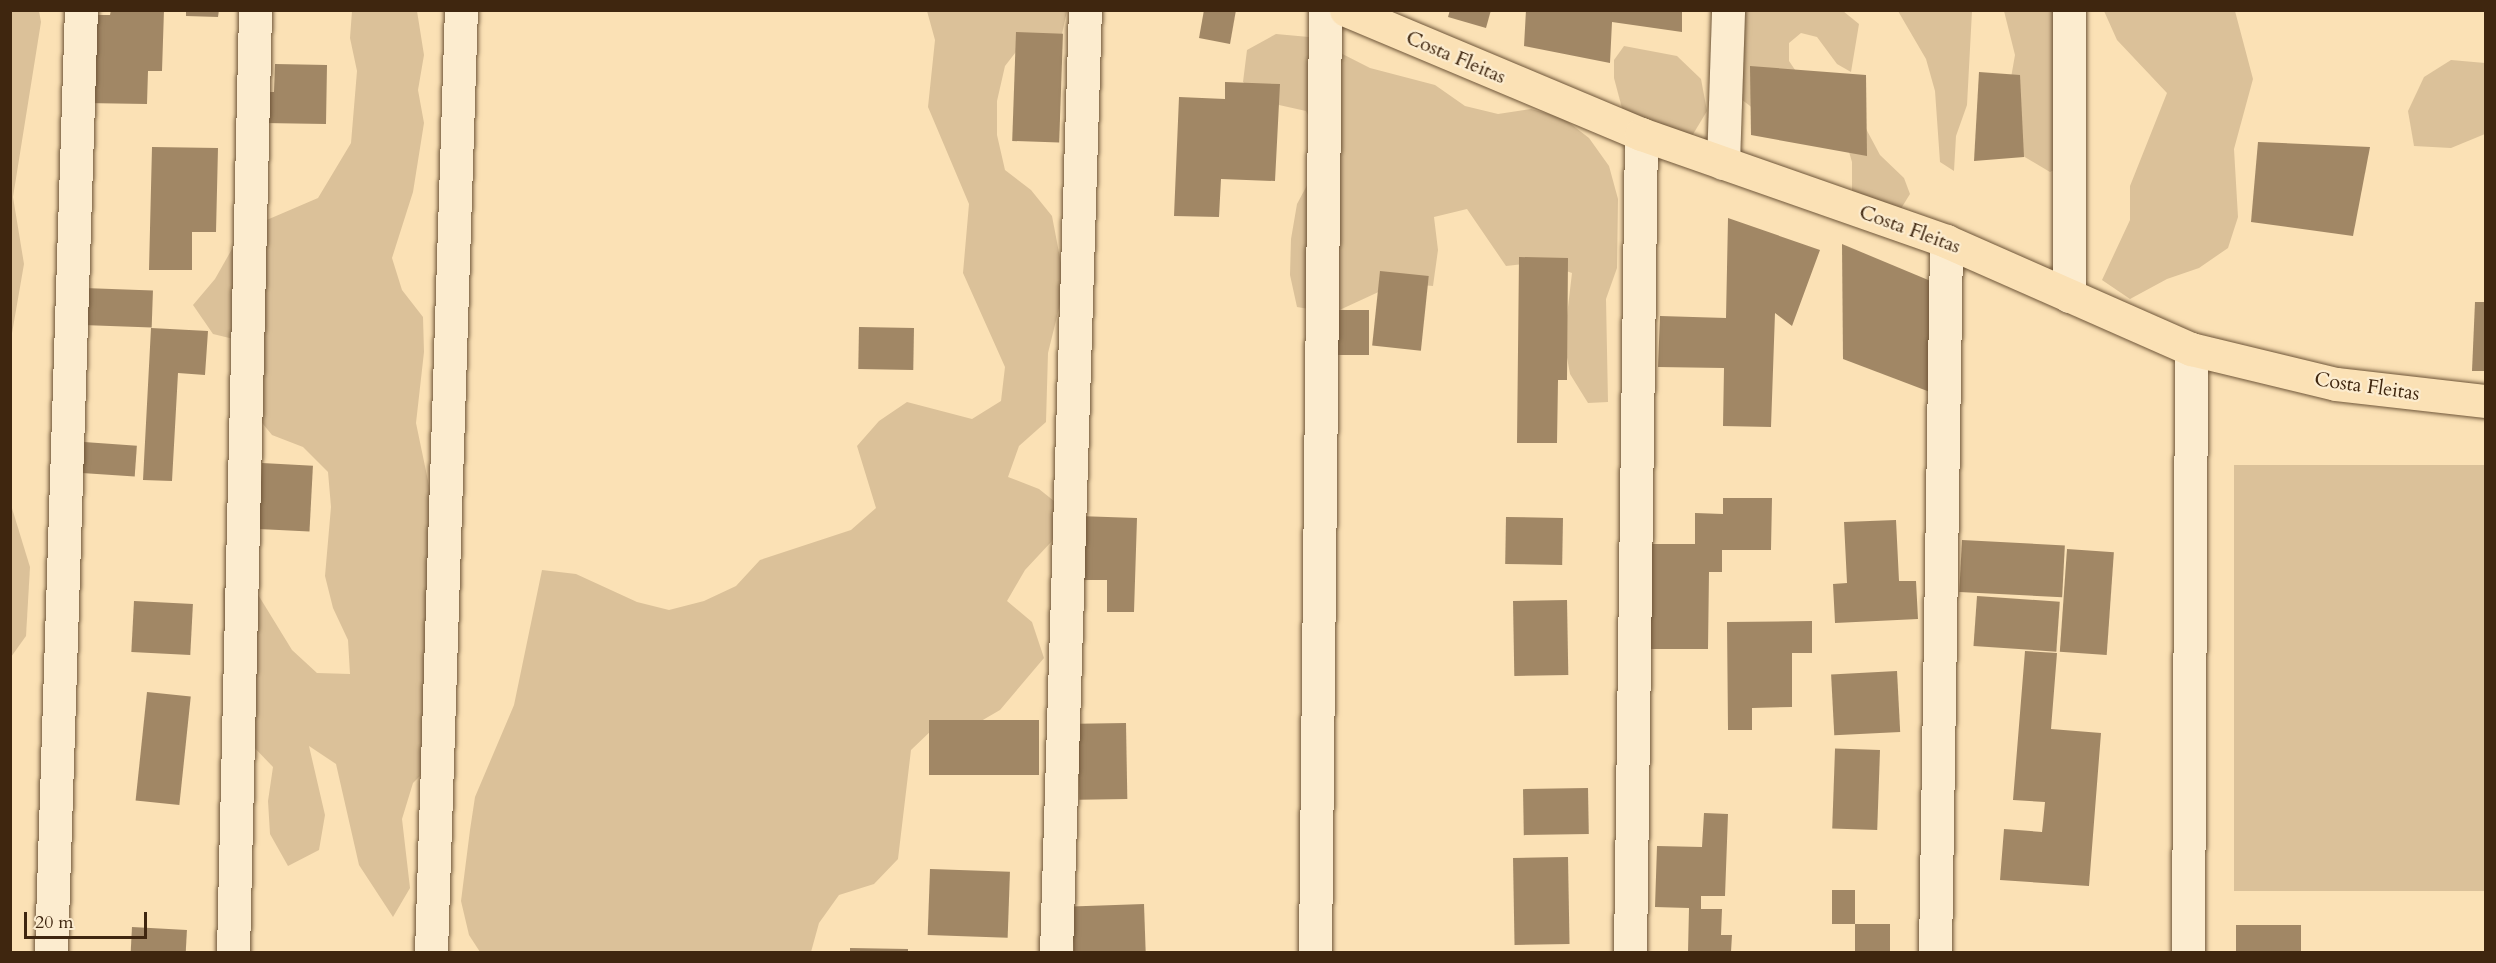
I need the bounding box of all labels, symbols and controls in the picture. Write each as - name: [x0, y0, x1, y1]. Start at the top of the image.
- street label: Costa Fleitas: [1403, 25, 1509, 89]
- street label: Costa Fleitas: [1856, 200, 1964, 258]
- street label: Costa Fleitas: [2313, 367, 2421, 405]
- scale bar: [27, 900, 150, 938]
- text: 20 m: [35, 910, 74, 935]

